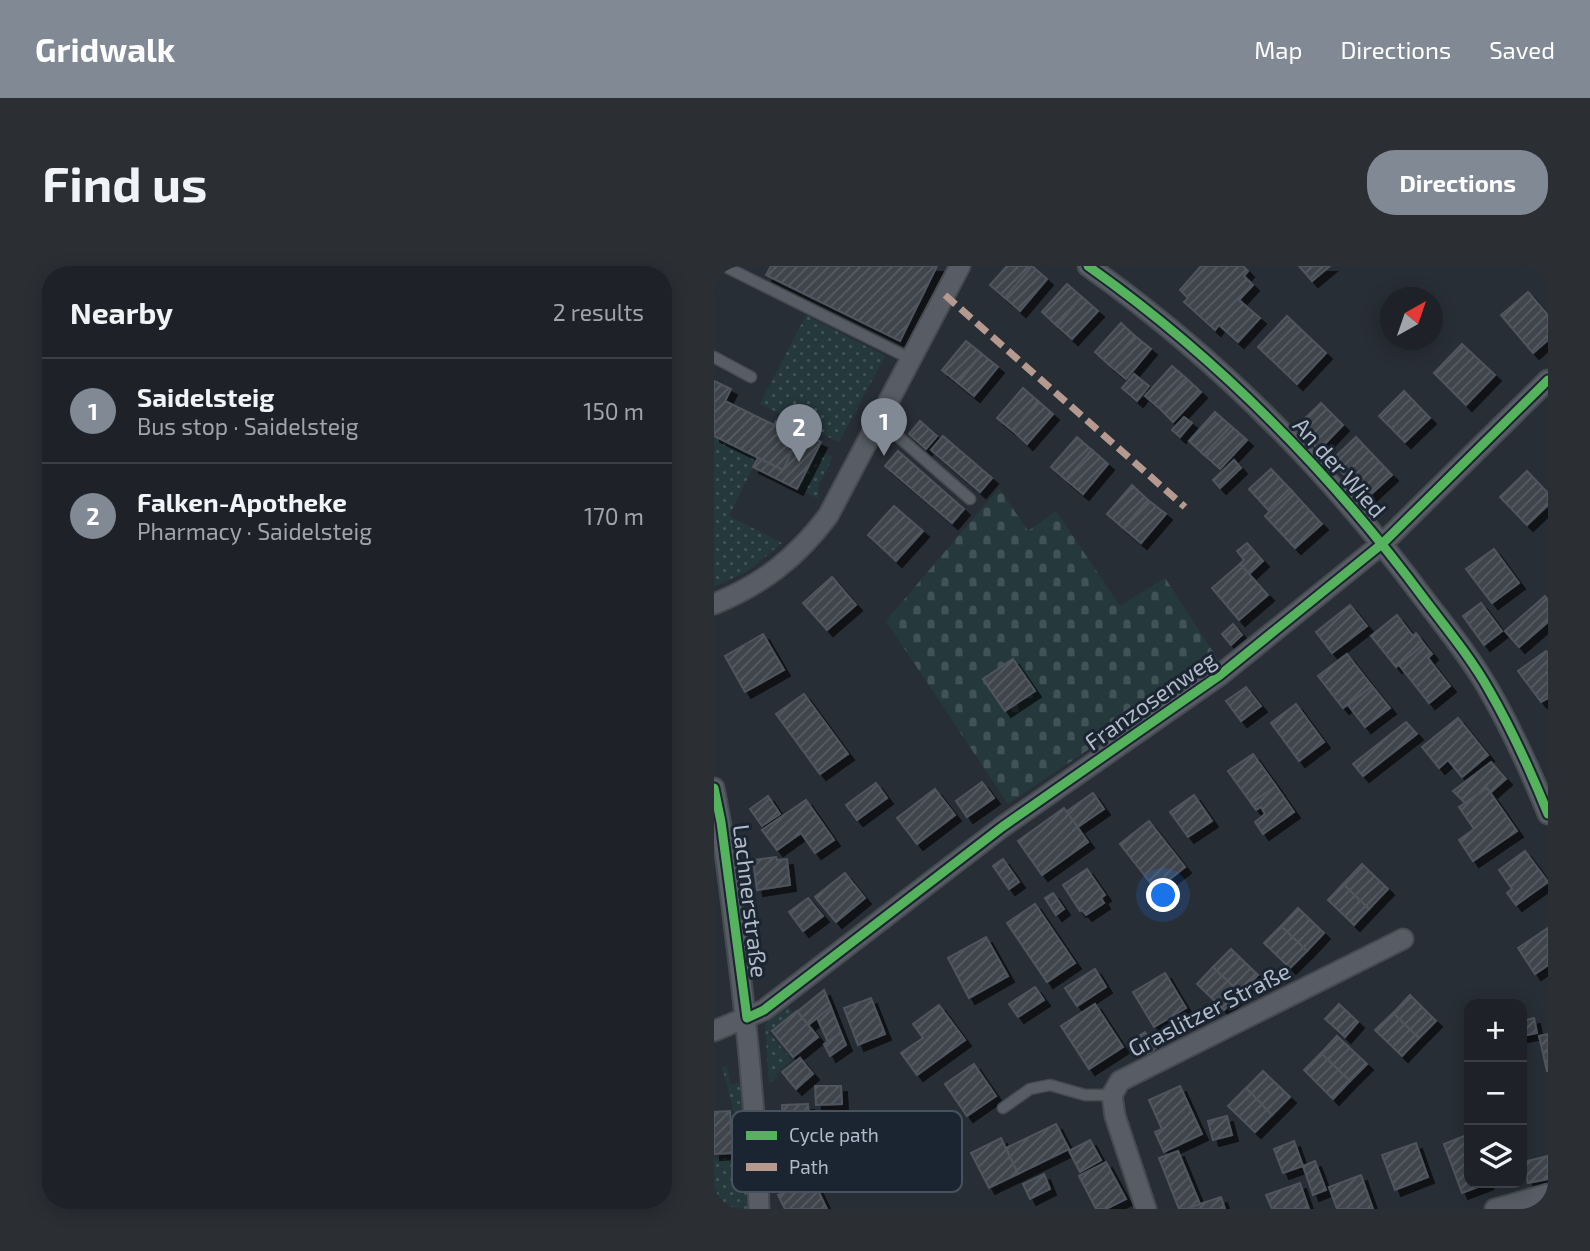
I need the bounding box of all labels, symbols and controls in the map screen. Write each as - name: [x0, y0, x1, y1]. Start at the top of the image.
- text: Gridwalk: [35, 29, 175, 69]
- text: Map: [1254, 35, 1302, 64]
- text: Directions: [1340, 35, 1451, 64]
- text: Saved: [1489, 35, 1555, 64]
- button: Directions: [1367, 150, 1548, 215]
- text: Find us: [42, 153, 207, 212]
- north arrow: [1380, 287, 1443, 350]
- text: Nearby: [70, 294, 173, 330]
- text: 2 results: [553, 298, 644, 326]
- text: Saidelsteig: [137, 381, 274, 412]
- text: 1: [88, 397, 98, 425]
- text: 150 m: [583, 397, 644, 425]
- pin: 1: [861, 398, 907, 456]
- pin: 2: [776, 404, 822, 462]
- street label: An der Wied: [1288, 411, 1392, 523]
- text: Bus stop · Saidelsteig: [137, 412, 359, 440]
- text: Falken-Apotheke: [137, 486, 347, 517]
- text: 2: [86, 502, 100, 530]
- text: 170 m: [584, 502, 644, 530]
- text: Pharmacy · Saidelsteig: [137, 517, 372, 545]
- street label: Franzosenweg: [1079, 644, 1221, 755]
- street label: Lachnerstraße: [728, 823, 774, 979]
- your location: [1146, 878, 1180, 912]
- street label: Graslitzer Straße: [1123, 956, 1295, 1062]
- map controls: [1464, 999, 1527, 1188]
- button: +: [1464, 999, 1527, 1062]
- button: −: [1464, 1062, 1527, 1125]
- legend: [732, 1111, 962, 1192]
- text: Cycle path: [789, 1123, 879, 1146]
- button: layers: [1464, 1125, 1527, 1188]
- text: Path: [789, 1155, 829, 1178]

